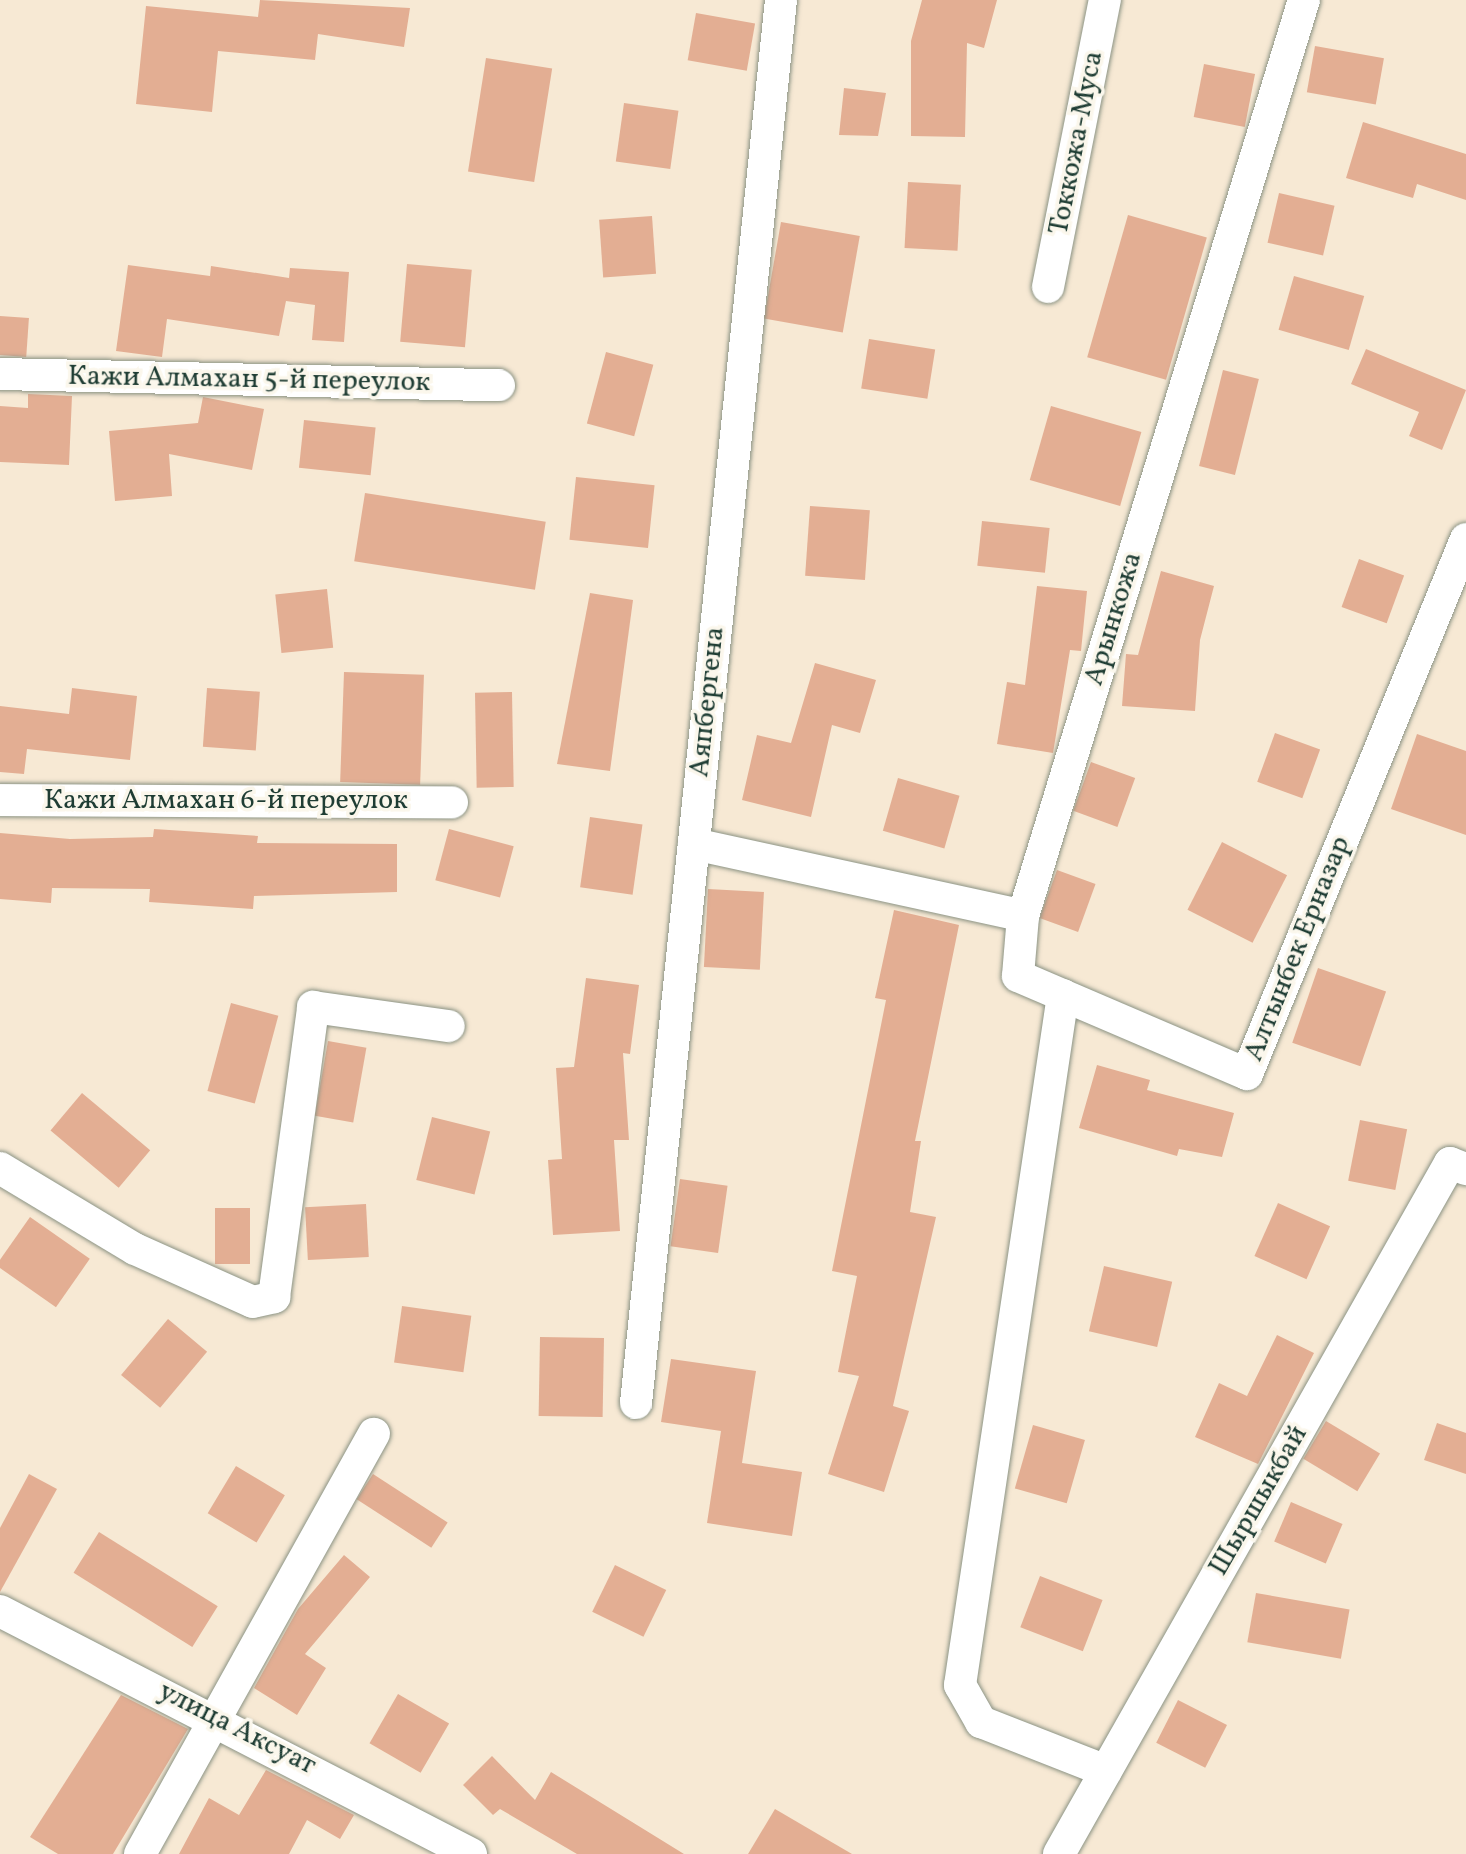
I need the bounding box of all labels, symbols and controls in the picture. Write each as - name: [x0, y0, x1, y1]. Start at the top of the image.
- street label: Токкожа-Муса: [1043, 48, 1111, 238]
- street label: Кажи Алмахан 5-й переулок: [68, 360, 430, 400]
- street label: Арынкожа: [1078, 548, 1150, 690]
- street label: Аяпбергена: [683, 625, 733, 779]
- street label: Кажи Алмахан 6-й переулок: [44, 784, 408, 818]
- street label: Алтынбек Ерназар: [1238, 832, 1358, 1066]
- street label: Шыршыкбай: [1202, 1420, 1316, 1582]
- street label: улица Аксуат: [153, 1675, 321, 1783]

